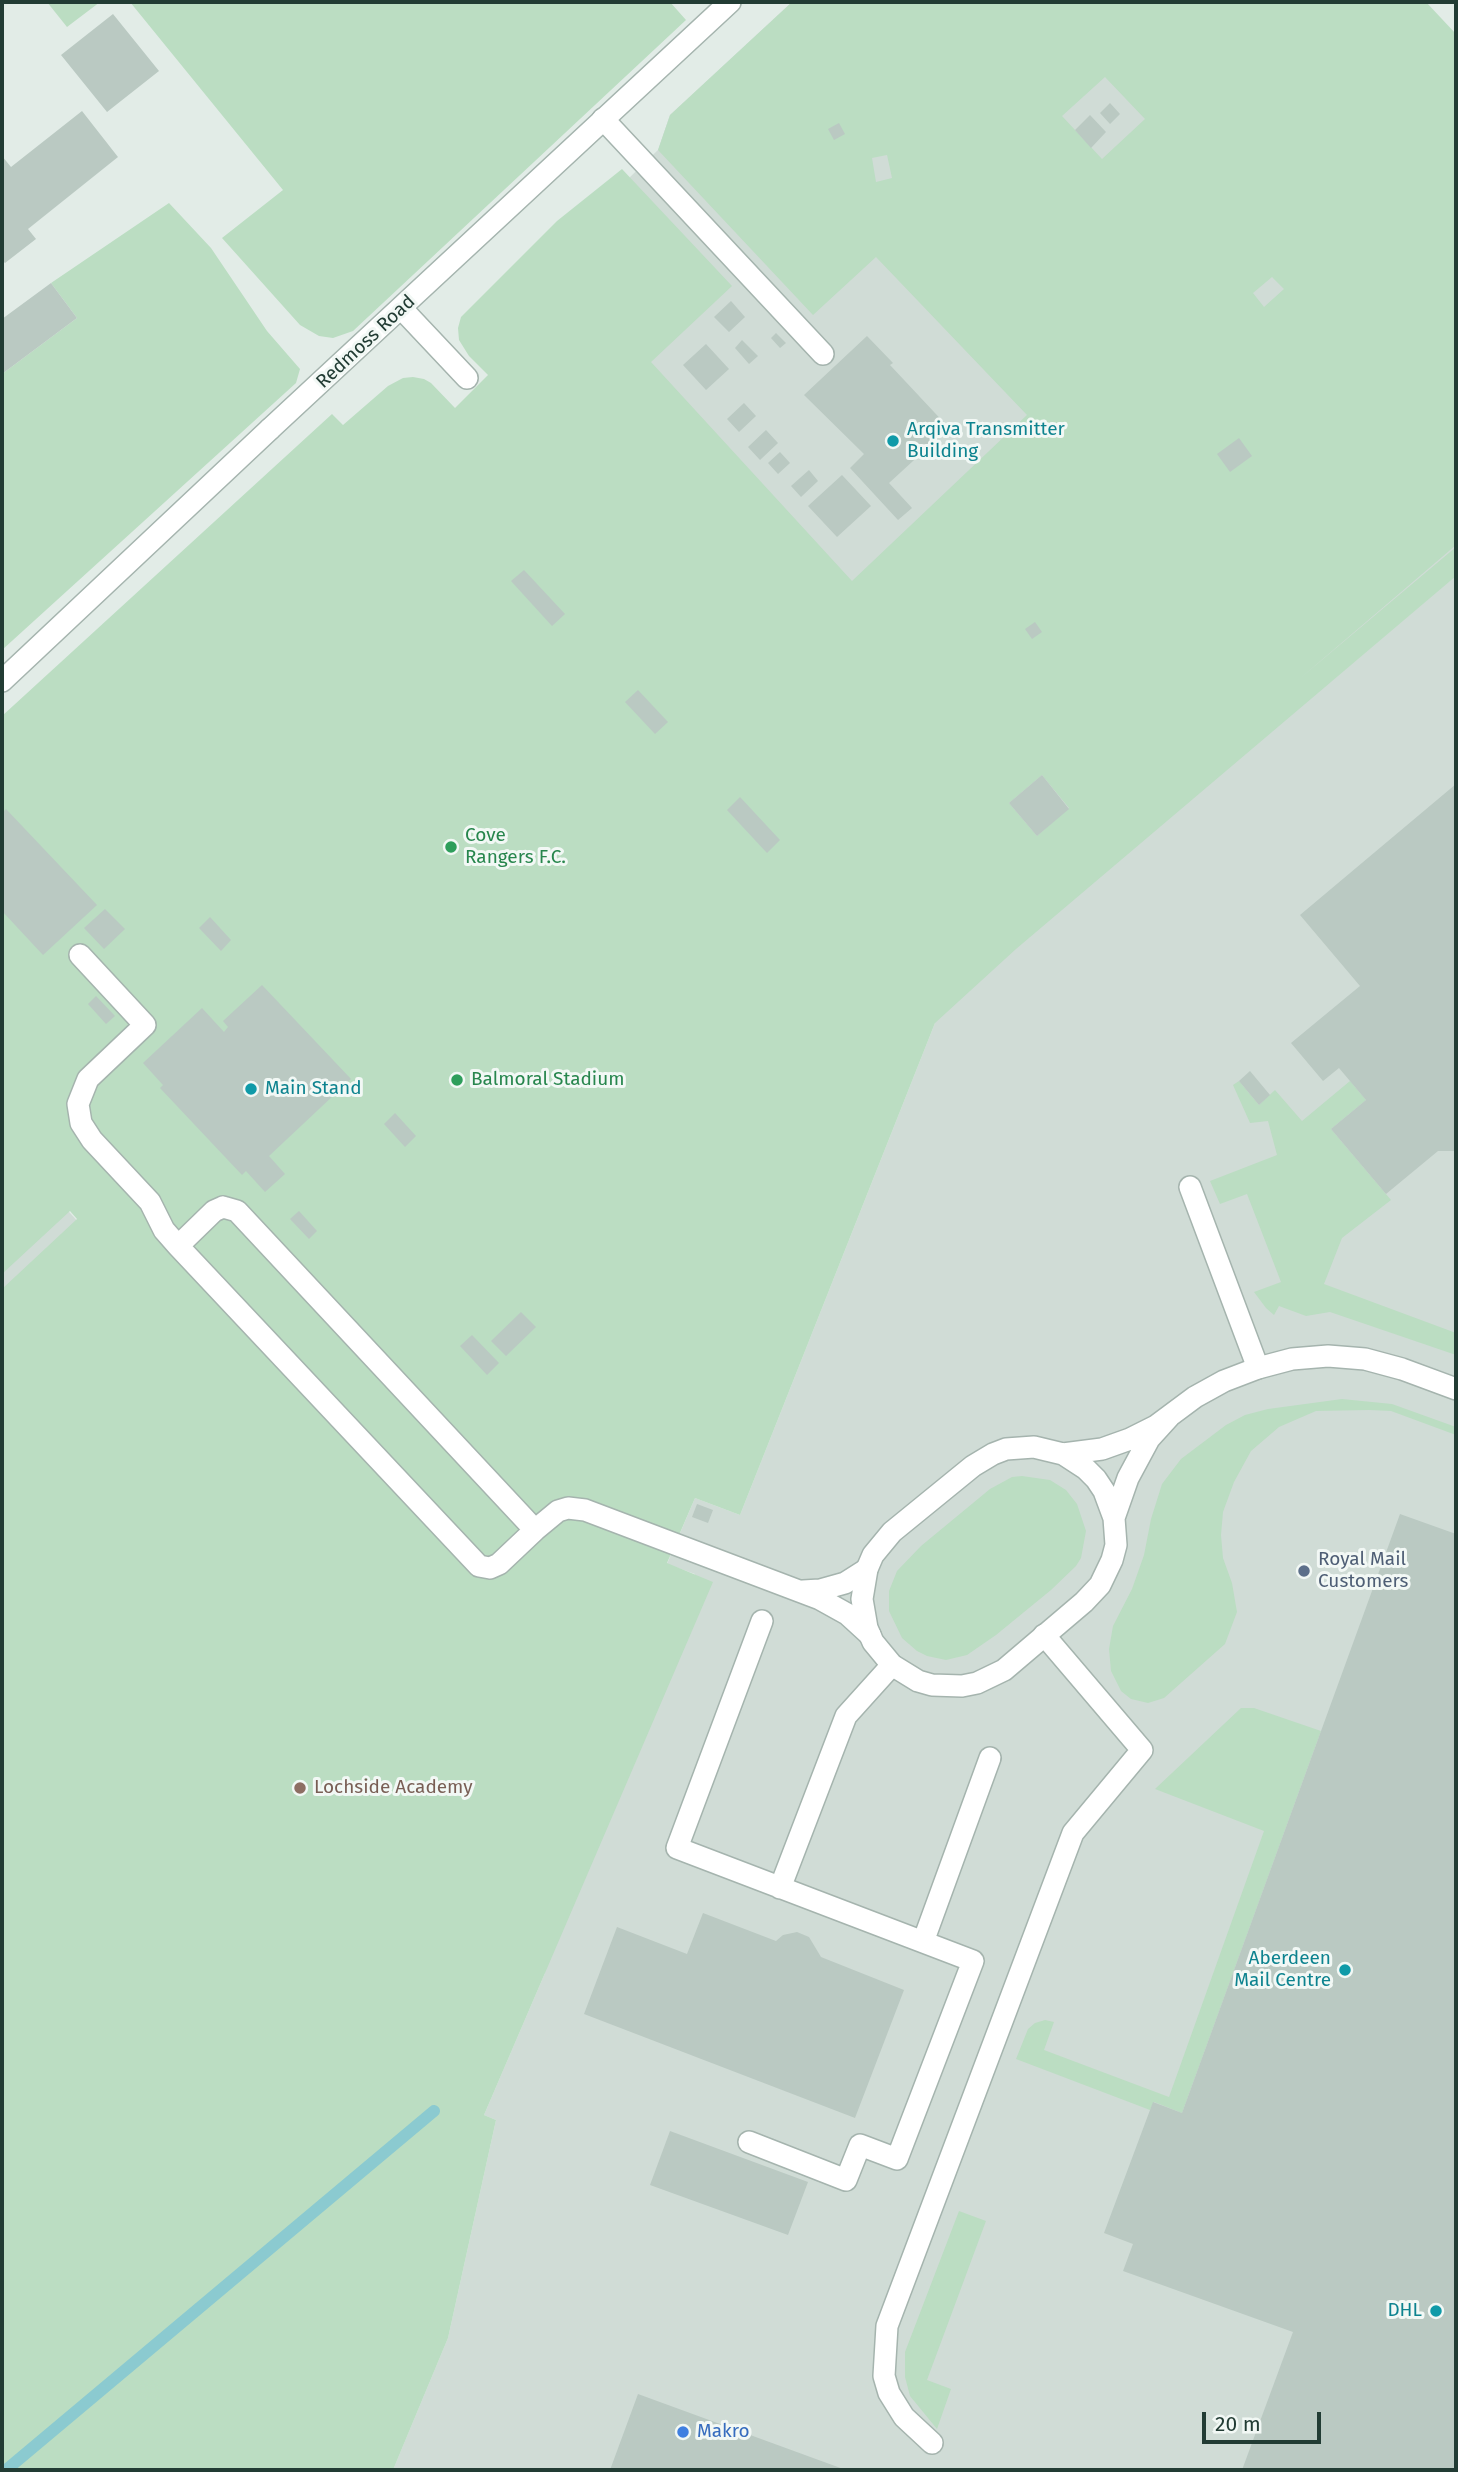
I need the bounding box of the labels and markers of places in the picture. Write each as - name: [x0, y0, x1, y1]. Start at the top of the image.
- place label: Arqiva Transmitter Building: [907, 419, 1065, 463]
- marker: Arqiva Transmitter Building: [885, 433, 901, 449]
- place label: Cove Rangers F.C.: [465, 825, 566, 869]
- marker: Cove Rangers F.C.: [443, 839, 459, 855]
- place label: Balmoral Stadium: [471, 1069, 625, 1091]
- marker: Balmoral Stadium: [449, 1072, 465, 1088]
- place label: Main Stand: [265, 1078, 362, 1100]
- marker: Main Stand: [243, 1081, 259, 1097]
- place label: Royal Mail Customers: [1318, 1549, 1408, 1593]
- marker: Royal Mail Customers: [1296, 1563, 1312, 1579]
- place label: Lochside Academy: [314, 1777, 473, 1799]
- marker: Lochside Academy: [292, 1780, 308, 1796]
- place label: Aberdeen Mail Centre: [1234, 1948, 1331, 1992]
- marker: Aberdeen Mail Centre: [1337, 1962, 1353, 1978]
- place label: DHL: [1387, 2300, 1422, 2322]
- marker: DHL: [1428, 2303, 1444, 2319]
- place label: Makro: [697, 2421, 750, 2443]
- marker: Makro: [675, 2424, 691, 2440]

